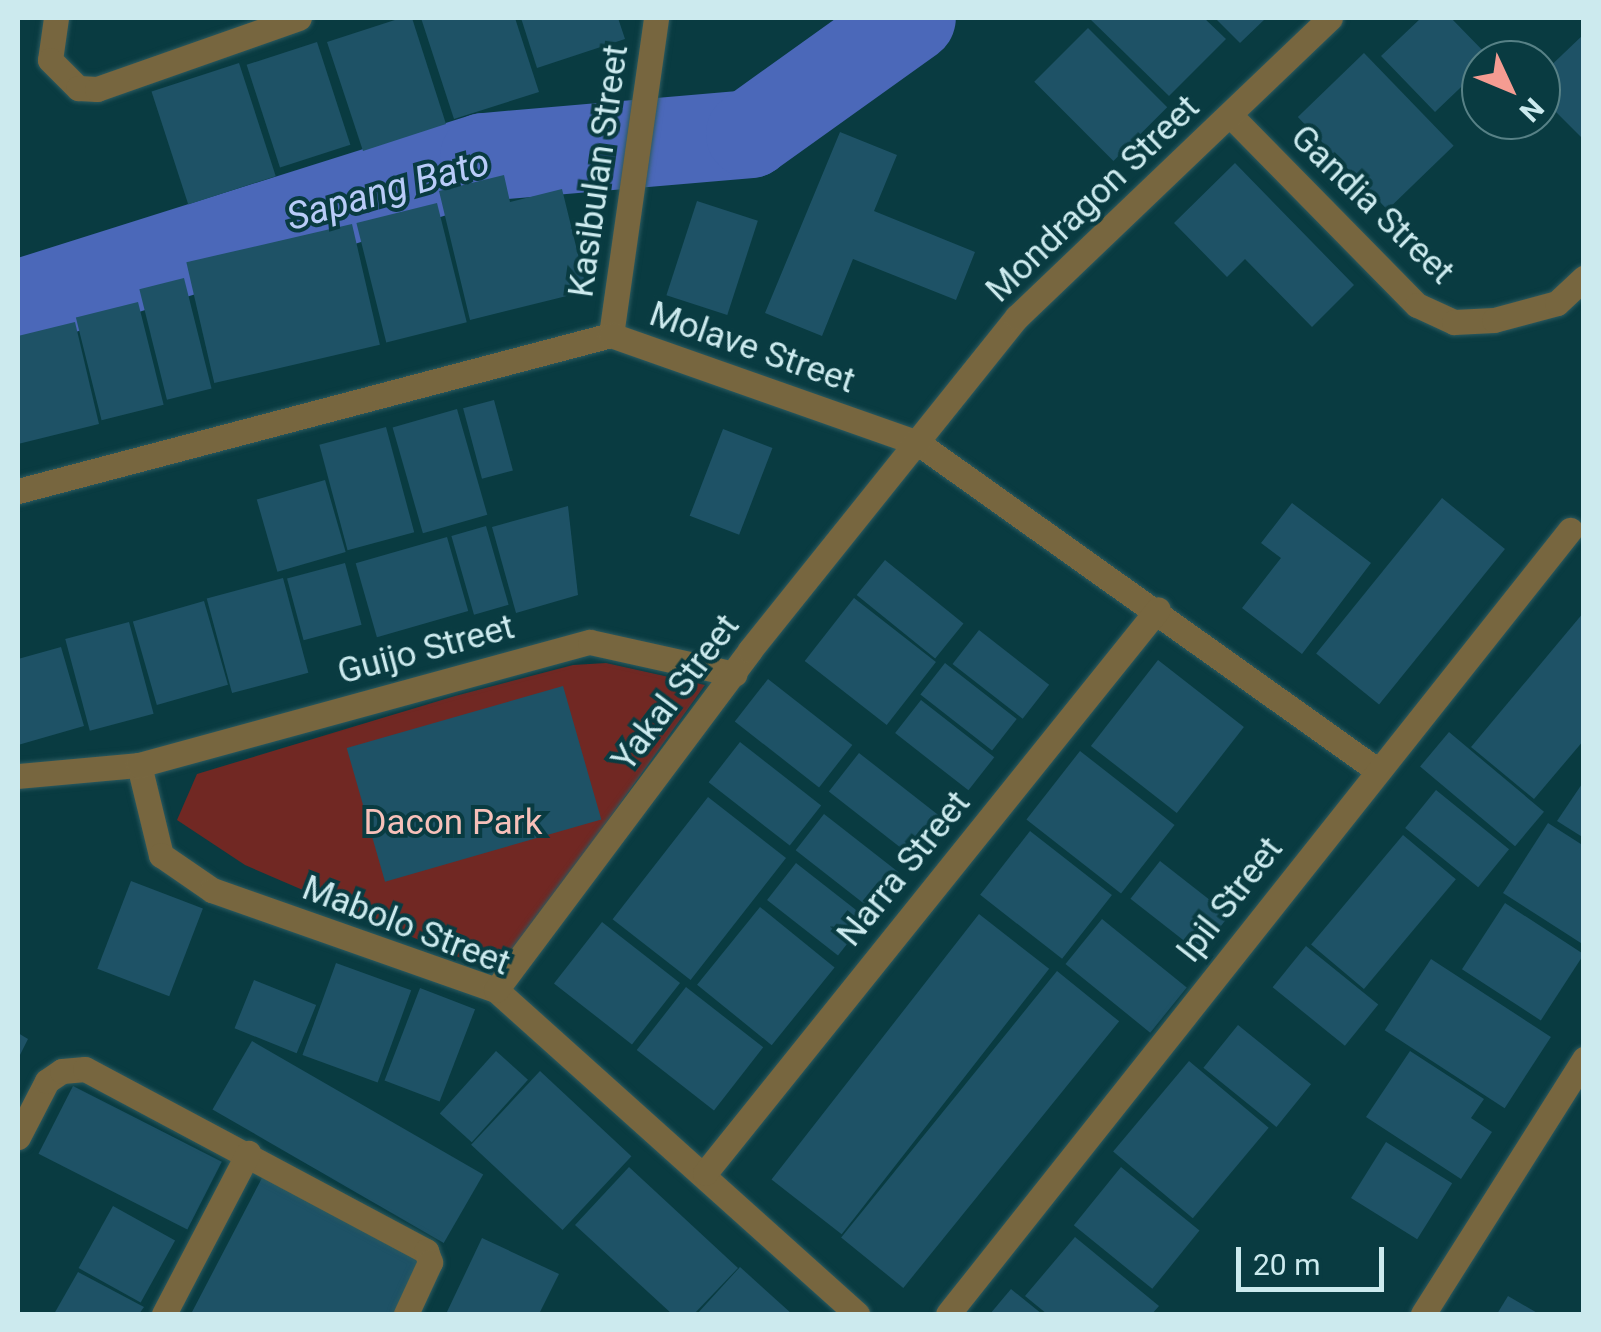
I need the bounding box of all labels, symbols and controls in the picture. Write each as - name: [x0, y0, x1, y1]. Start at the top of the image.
- north arrow: [1461, 40, 1561, 140]
- street label: Kasibulan Street: [561, 42, 637, 300]
- street label: Mondragon Street: [978, 87, 1208, 311]
- text: N: [1513, 91, 1550, 128]
- street label: Gandia Street: [1282, 117, 1462, 293]
- water label: Sapang Bato: [281, 139, 495, 241]
- street label: Molave Street: [644, 293, 860, 403]
- street label: Guijo Street: [333, 606, 519, 694]
- street label: Yakal Street: [604, 606, 748, 780]
- street label: Narra Street: [829, 783, 979, 955]
- park label: Dacon Park: [364, 802, 542, 844]
- street label: Ipil Street: [1168, 829, 1292, 971]
- street label: Mabolo Street: [296, 867, 516, 985]
- scale bar: [1241, 1227, 1388, 1289]
- text: 20 m: [1253, 1247, 1320, 1282]

